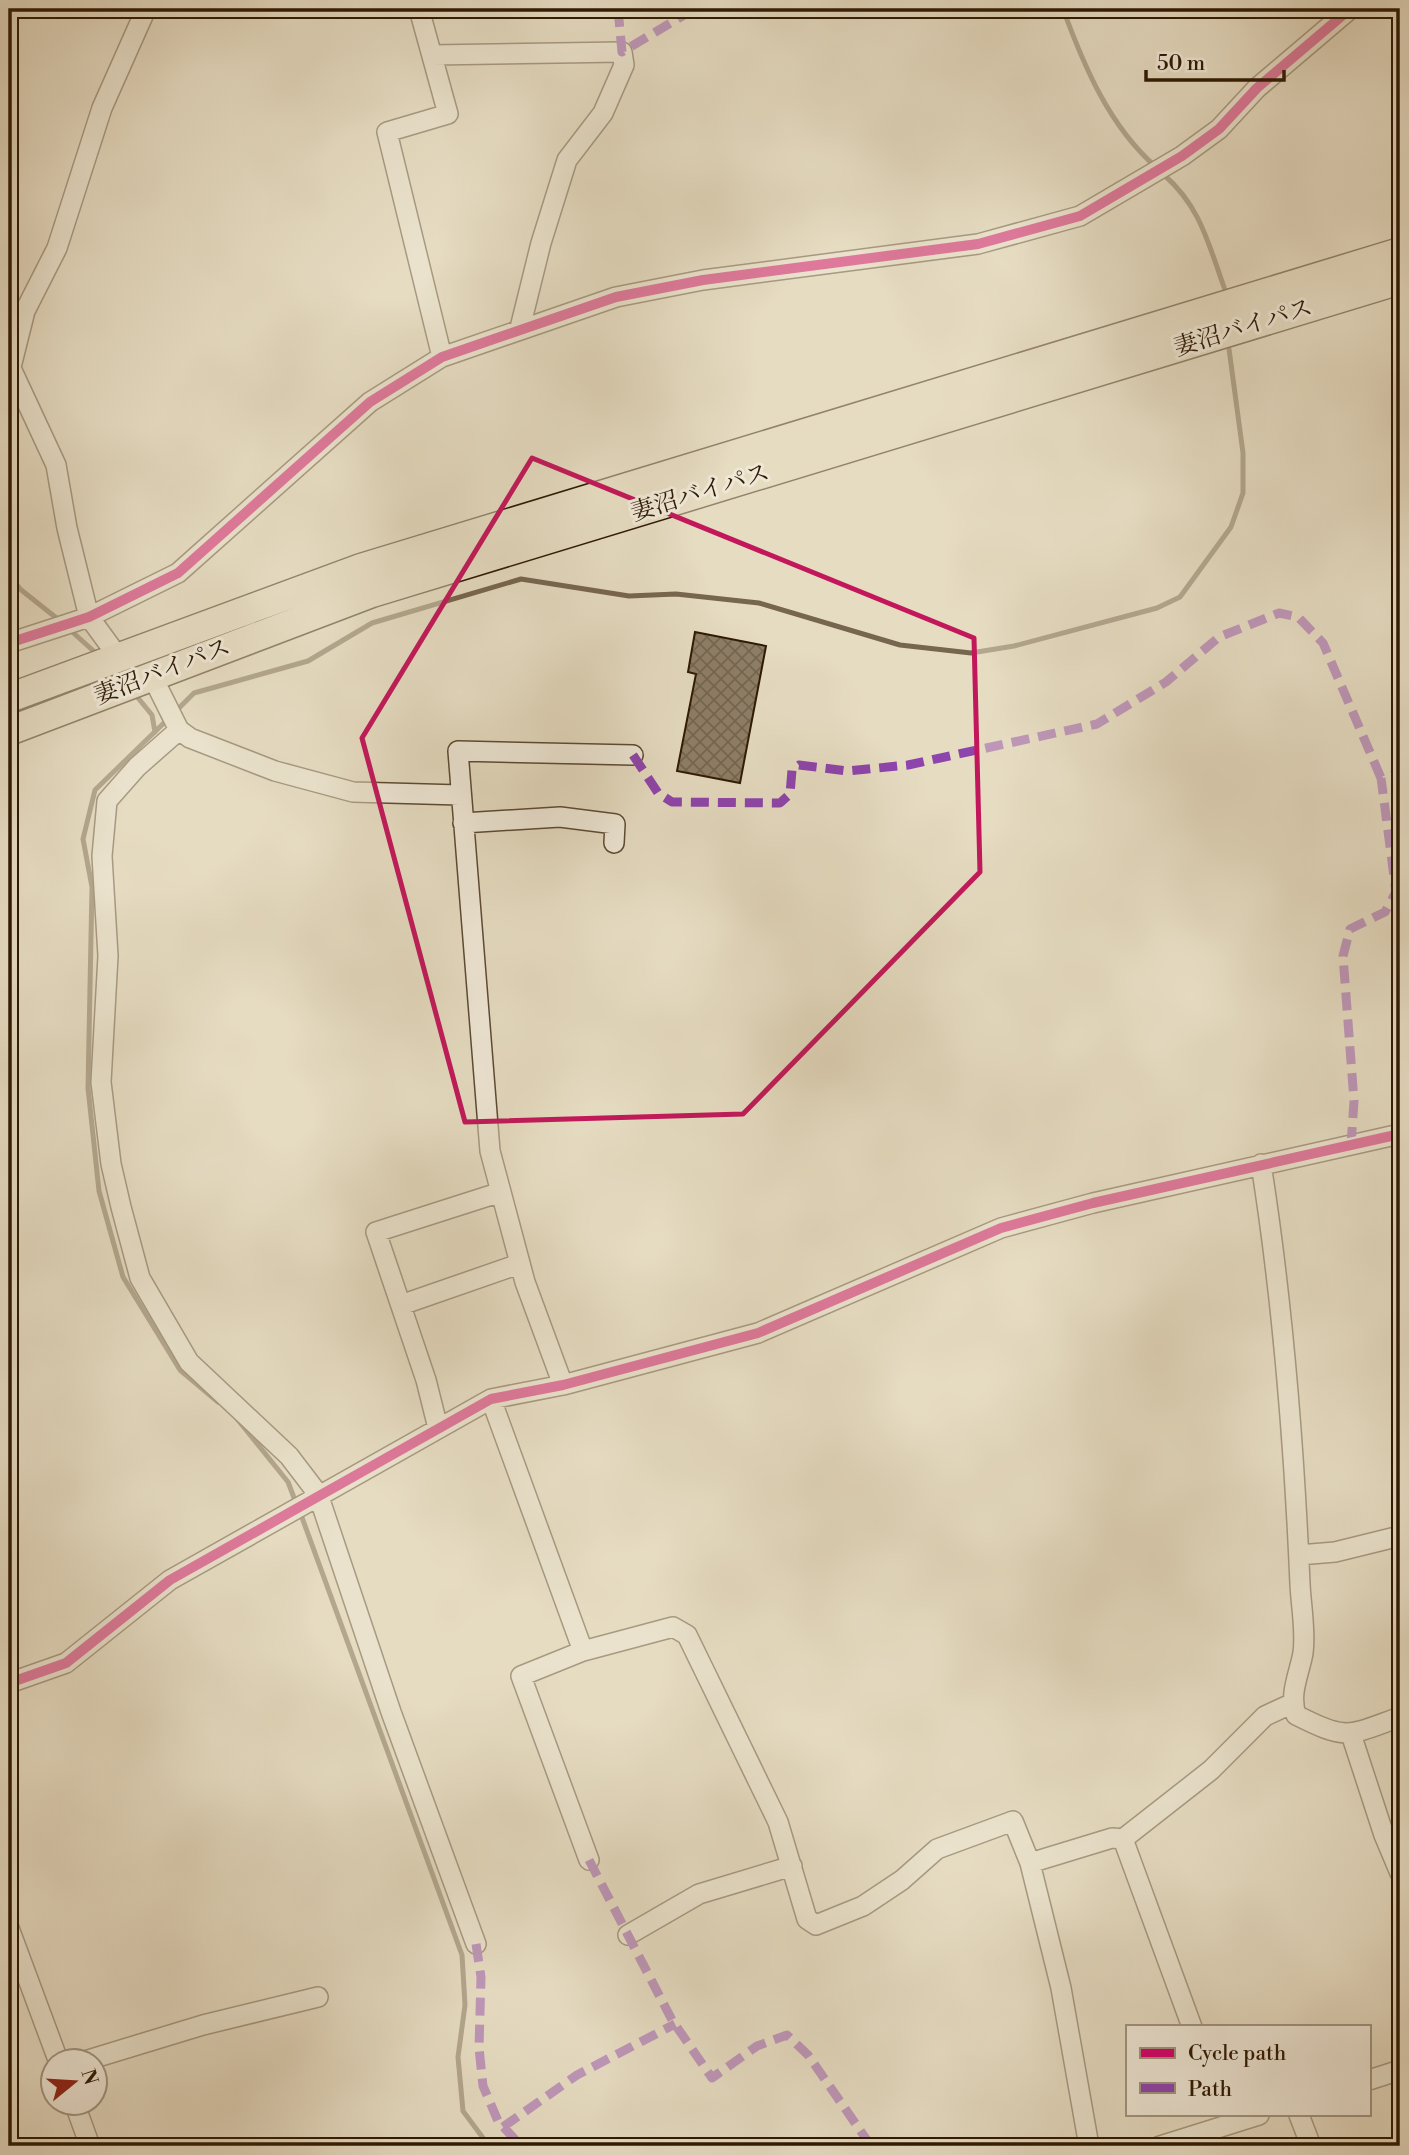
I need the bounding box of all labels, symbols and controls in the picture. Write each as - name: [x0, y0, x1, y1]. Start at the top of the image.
- scale bar: [1146, 38, 1285, 82]
- text: 50 m: [1157, 51, 1205, 77]
- street label: 妻沼バイパス: [1170, 293, 1316, 363]
- street label: 妻沼バイパス: [627, 458, 773, 528]
- street label: 妻沼バイパス: [90, 632, 235, 712]
- legend: [1126, 2025, 1370, 2116]
- text: Cycle path: [1188, 2041, 1287, 2067]
- north arrow: [38, 2046, 108, 2116]
- text: N: [75, 2066, 103, 2088]
- text: Path: [1188, 2077, 1233, 2103]

